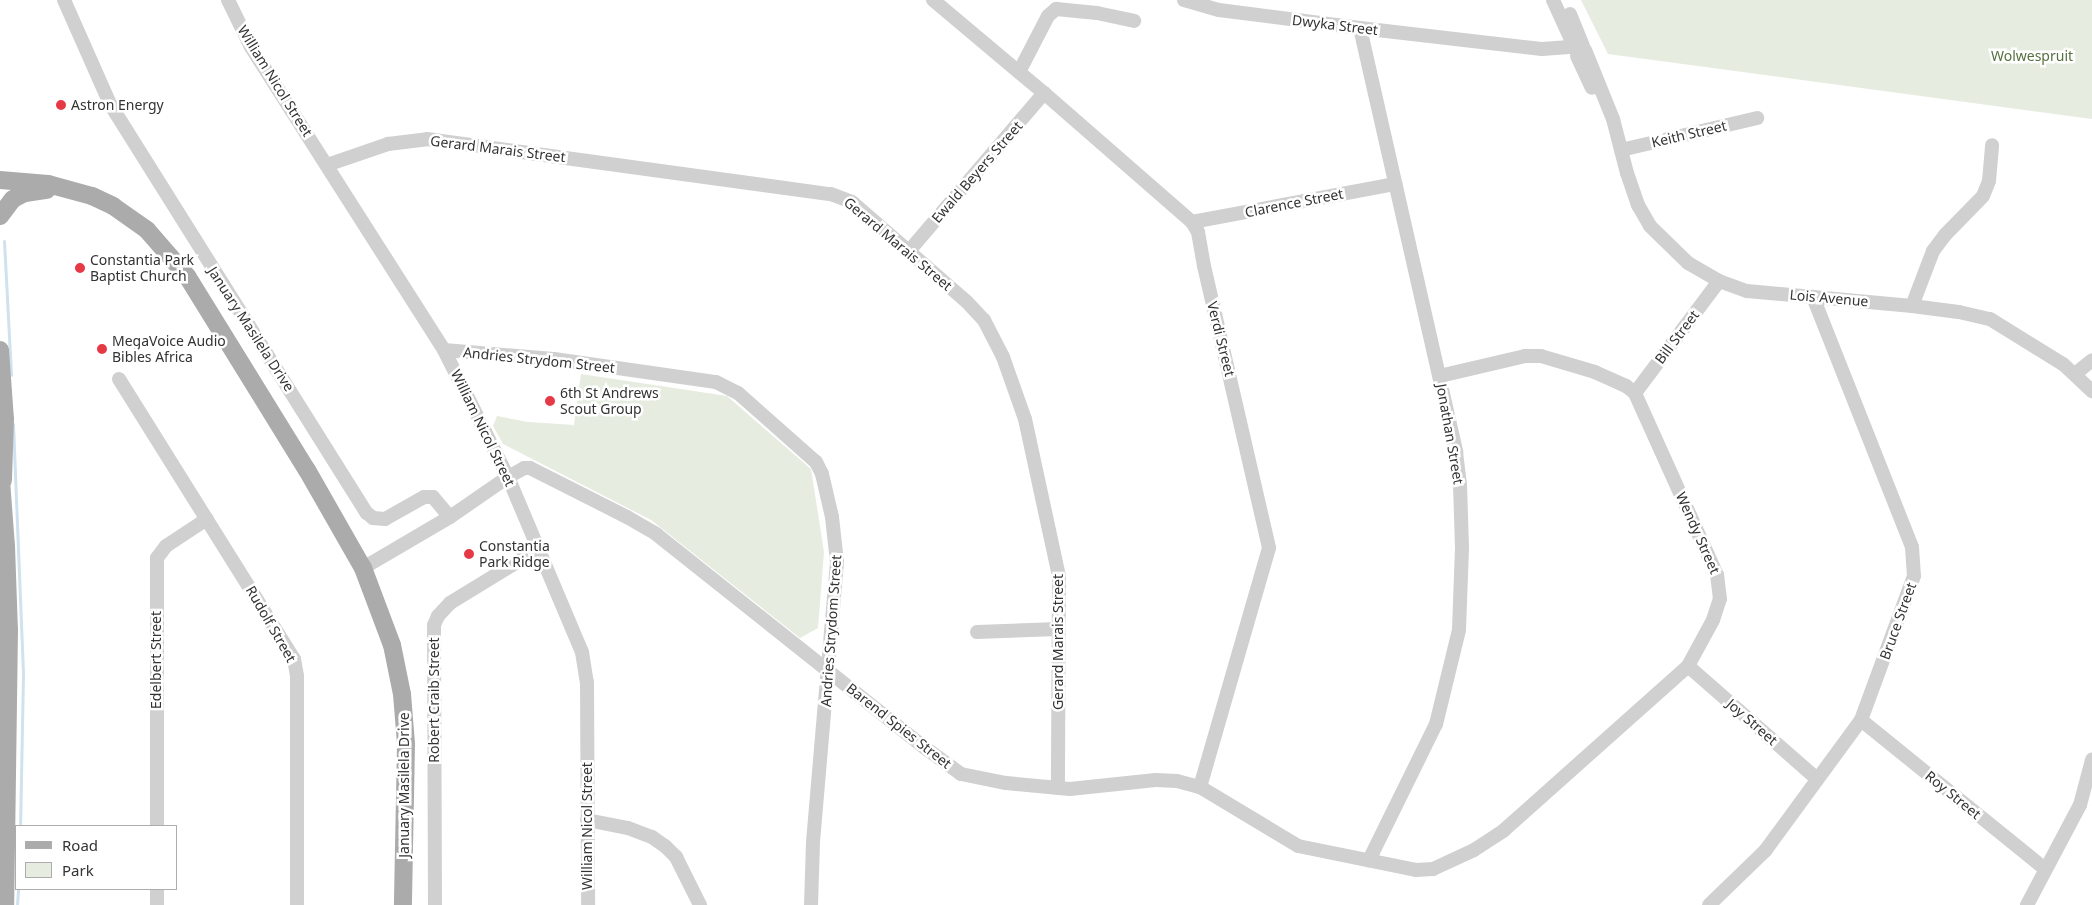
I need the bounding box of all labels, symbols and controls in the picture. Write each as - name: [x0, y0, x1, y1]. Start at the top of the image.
- street label: Dwyka Street: [1291, 11, 1379, 39]
- street label: William Nicol Street: [234, 22, 316, 140]
- park label: Wolwespruit: [1991, 48, 2073, 64]
- place label: Astron Energy: [71, 97, 164, 113]
- marker: Astron Energy: [55, 99, 67, 111]
- street label: Keith Street: [1650, 117, 1728, 151]
- street label: Ewald Beyers Street: [928, 118, 1026, 226]
- street label: Gerard Marais Street: [429, 132, 567, 166]
- street label: Clarence Street: [1243, 185, 1345, 221]
- street label: Gerard Marais Street: [840, 194, 956, 294]
- place label: Constantia Park Baptist Church: [90, 252, 194, 284]
- marker: Constantia Park Baptist Church: [74, 262, 86, 274]
- street label: January Masilela Drive: [204, 263, 298, 395]
- street label: Lois Avenue: [1789, 286, 1869, 310]
- street label: Verdi Street: [1204, 300, 1238, 378]
- street label: Bill Street: [1651, 307, 1703, 367]
- place label: MegaVoice Audio Bibles Africa: [112, 333, 226, 366]
- marker: MegaVoice Audio Bibles Africa: [96, 343, 108, 355]
- street label: Andries Strydom Street: [462, 344, 616, 376]
- street label: William Nicol Street: [447, 367, 519, 489]
- street label: Jonathan Street: [1433, 382, 1467, 486]
- place label: 6th St Andrews Scout Group: [560, 385, 659, 418]
- marker: 6th St Andrews Scout Group: [544, 395, 556, 407]
- street label: Wendy Street: [1672, 489, 1724, 577]
- place label: Constantia Park Ridge: [479, 538, 550, 570]
- marker: Constantia Park Ridge: [463, 548, 475, 560]
- street label: Andries Strydom Street: [817, 554, 845, 708]
- street label: Gerard Marais Street: [1050, 574, 1066, 710]
- street label: Bruce Street: [1876, 580, 1920, 662]
- street label: Rudolf Street: [242, 583, 300, 665]
- street label: Edelbert Street: [148, 611, 164, 709]
- street label: Robert Craib Street: [426, 637, 442, 763]
- street label: Barend Spies Street: [843, 680, 955, 772]
- street label: Joy Street: [1723, 695, 1781, 749]
- street label: January Masilela Drive: [396, 712, 412, 858]
- street label: William Nicol Street: [579, 762, 595, 890]
- street label: Roy Street: [1922, 767, 1984, 823]
- legend: [15, 825, 178, 890]
- text: Road: [62, 835, 98, 855]
- text: Park: [62, 860, 94, 880]

